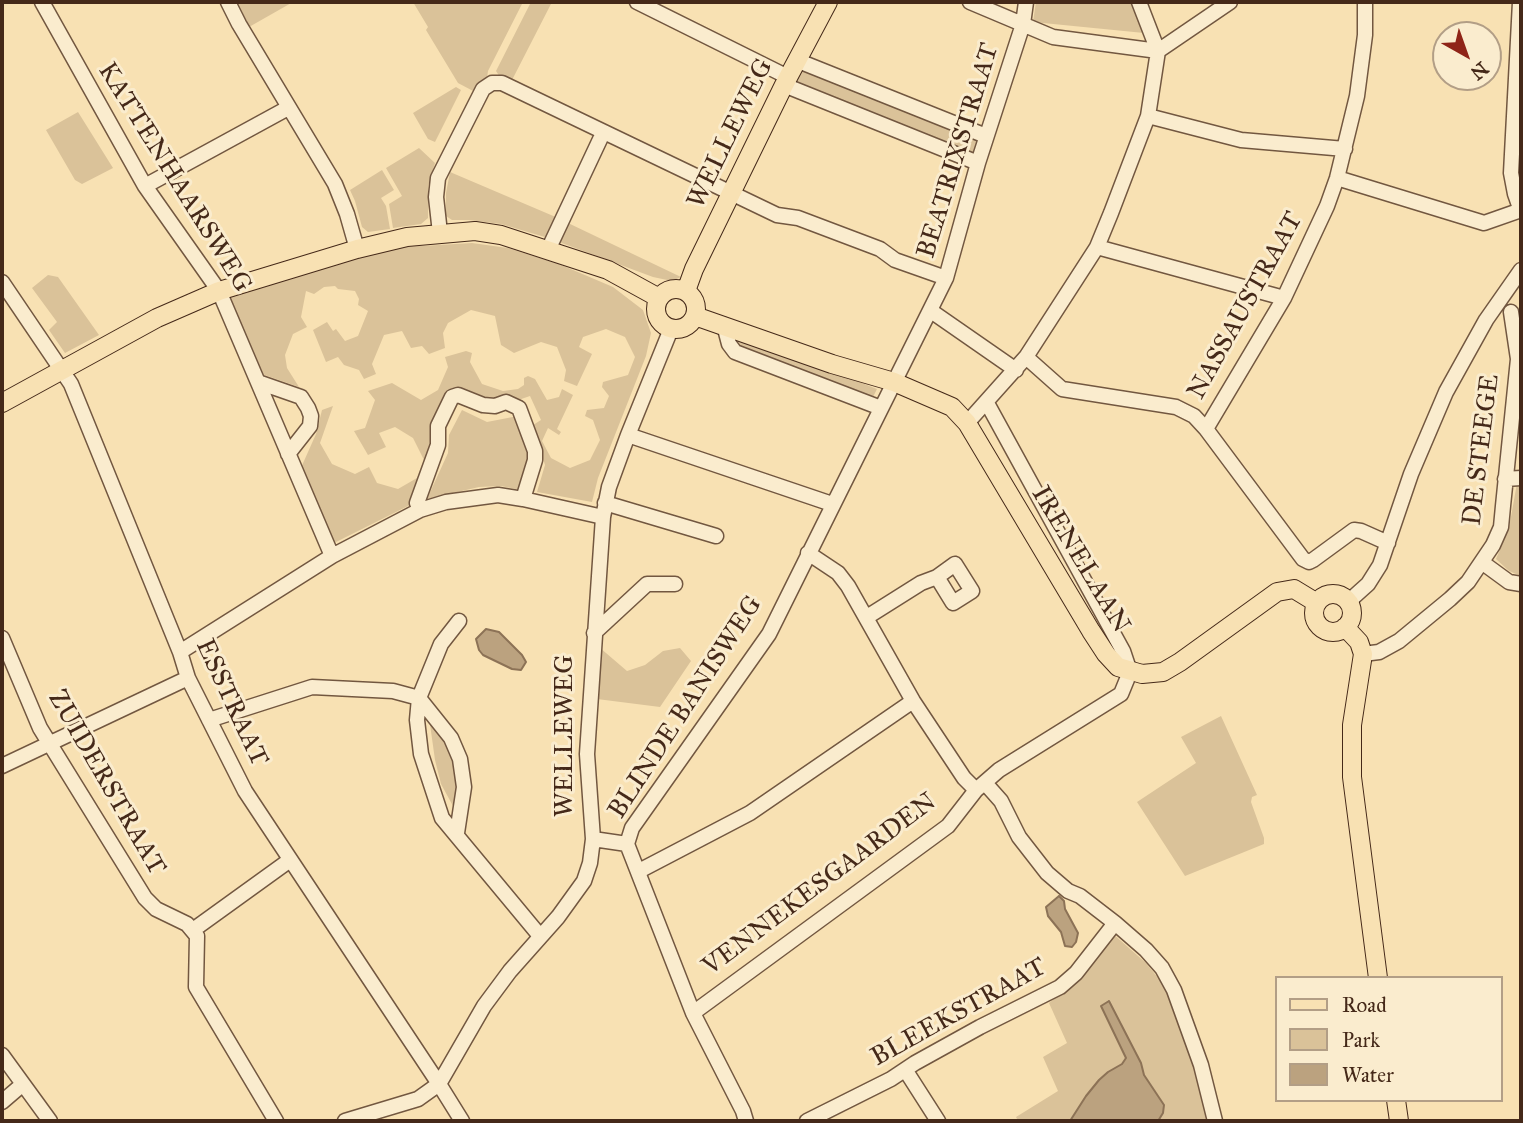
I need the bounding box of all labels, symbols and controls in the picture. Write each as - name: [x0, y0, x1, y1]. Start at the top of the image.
- north arrow: [1432, 21, 1502, 91]
- street label: BEATRIXSTRAAT: [911, 40, 1007, 262]
- street label: WELLEWEG: [681, 54, 781, 214]
- street label: KATTENHAARSWEG: [91, 57, 257, 299]
- text: N: [1466, 57, 1493, 85]
- street label: NASSAUSTRAAT: [1182, 207, 1310, 405]
- street label: DE STEEGE: [1457, 373, 1507, 527]
- street label: IRENELAAN: [1024, 481, 1136, 639]
- street label: BLINDE BANISWEG: [602, 591, 770, 825]
- street label: ESSTRAAT: [188, 634, 274, 772]
- street label: WELLEWEG: [550, 655, 582, 817]
- street label: ZUIDERSTRAAT: [40, 685, 172, 881]
- street label: VENNEKESGAARDEN: [697, 787, 943, 983]
- street label: BLEEKSTRAAT: [866, 952, 1052, 1074]
- legend: [1274, 976, 1502, 1102]
- text: Road: [1342, 992, 1387, 1018]
- text: Park: [1342, 1027, 1380, 1053]
- text: Water: [1342, 1062, 1394, 1088]

